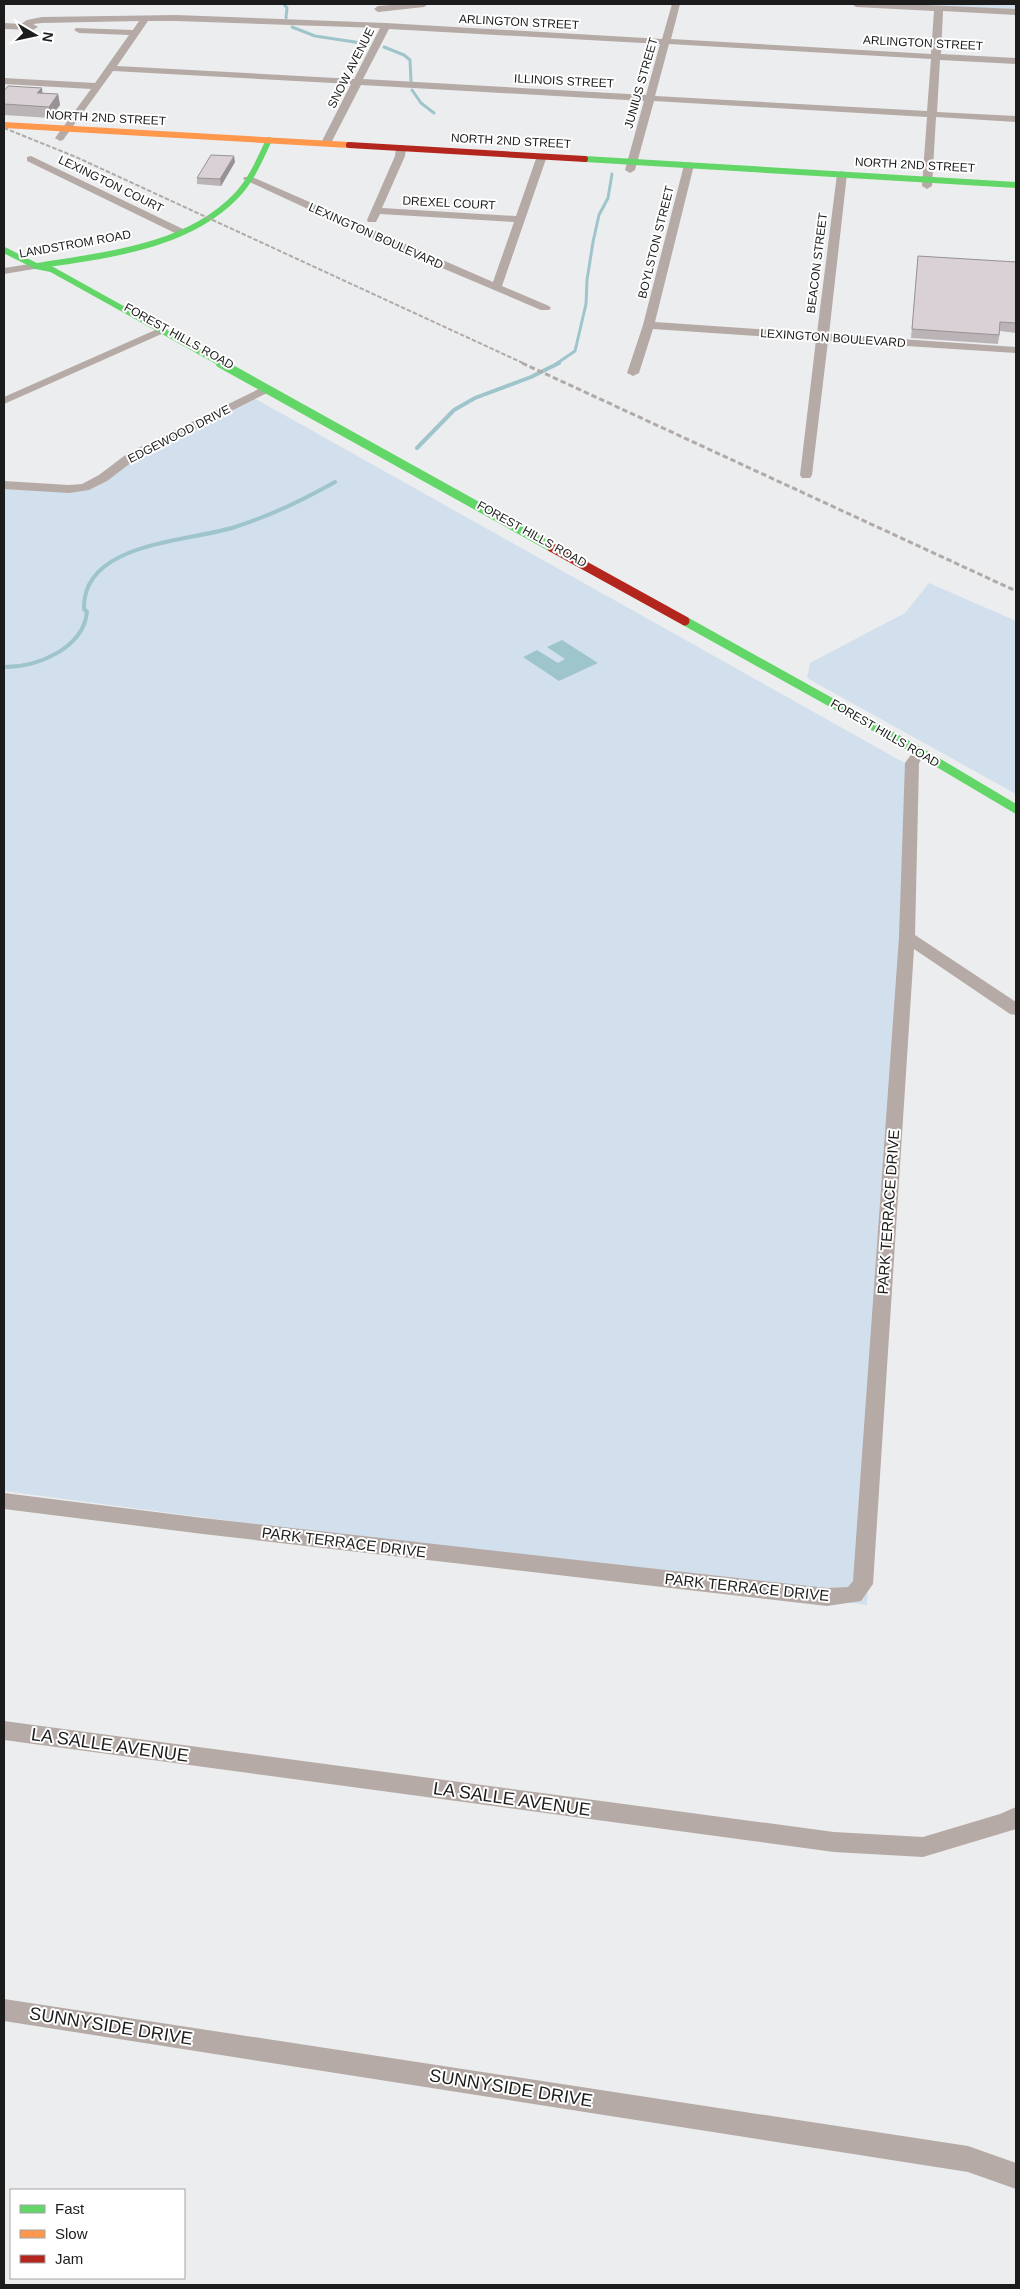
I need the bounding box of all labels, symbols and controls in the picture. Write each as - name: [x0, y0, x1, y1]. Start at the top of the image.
- north arrow: [10, 10, 60, 60]
- street label: ARLINGTON STREET: [458, 12, 580, 32]
- street label: SNOW AVENUE: [325, 25, 377, 111]
- text: N: [39, 31, 57, 43]
- street label: ARLINGTON STREET: [862, 33, 984, 53]
- street label: JUNIUS STREET: [621, 35, 661, 130]
- street label: ILLINOIS STREET: [514, 71, 615, 91]
- street label: NORTH 2ND STREET: [45, 108, 167, 128]
- street label: NORTH 2ND STREET: [450, 131, 572, 151]
- street label: LEXINGTON COURT: [56, 153, 166, 216]
- street label: NORTH 2ND STREET: [854, 155, 976, 175]
- street label: BOYLSTON STREET: [635, 183, 677, 300]
- street label: DREXEL COURT: [402, 194, 497, 212]
- street label: LEXINGTON BOULEVARD: [307, 200, 446, 272]
- street label: BEACON STREET: [804, 211, 830, 314]
- street label: LANDSTROM ROAD: [18, 227, 132, 261]
- street label: FOREST HILLS ROAD: [122, 300, 237, 372]
- street label: LEXINGTON BOULEVARD: [760, 326, 906, 350]
- street label: EDGEWOOD DRIVE: [126, 402, 232, 466]
- street label: FOREST HILLS ROAD: [475, 498, 590, 570]
- street label: FOREST HILLS ROAD: [828, 696, 942, 770]
- street label: PARK TERRACE DRIVE: [874, 1129, 902, 1295]
- street label: PARK TERRACE DRIVE: [261, 1523, 427, 1561]
- street label: PARK TERRACE DRIVE: [664, 1570, 830, 1604]
- street label: LA SALLE AVENUE: [30, 1724, 190, 1766]
- street label: LA SALLE AVENUE: [432, 1778, 592, 1820]
- street label: SUNNYSIDE DRIVE: [28, 2003, 194, 2049]
- street label: SUNNYSIDE DRIVE: [428, 2065, 594, 2111]
- legend: [10, 2189, 185, 2279]
- text: Fast: [55, 2200, 85, 2217]
- text: Slow: [55, 2225, 88, 2242]
- text: Jam: [55, 2250, 83, 2267]

